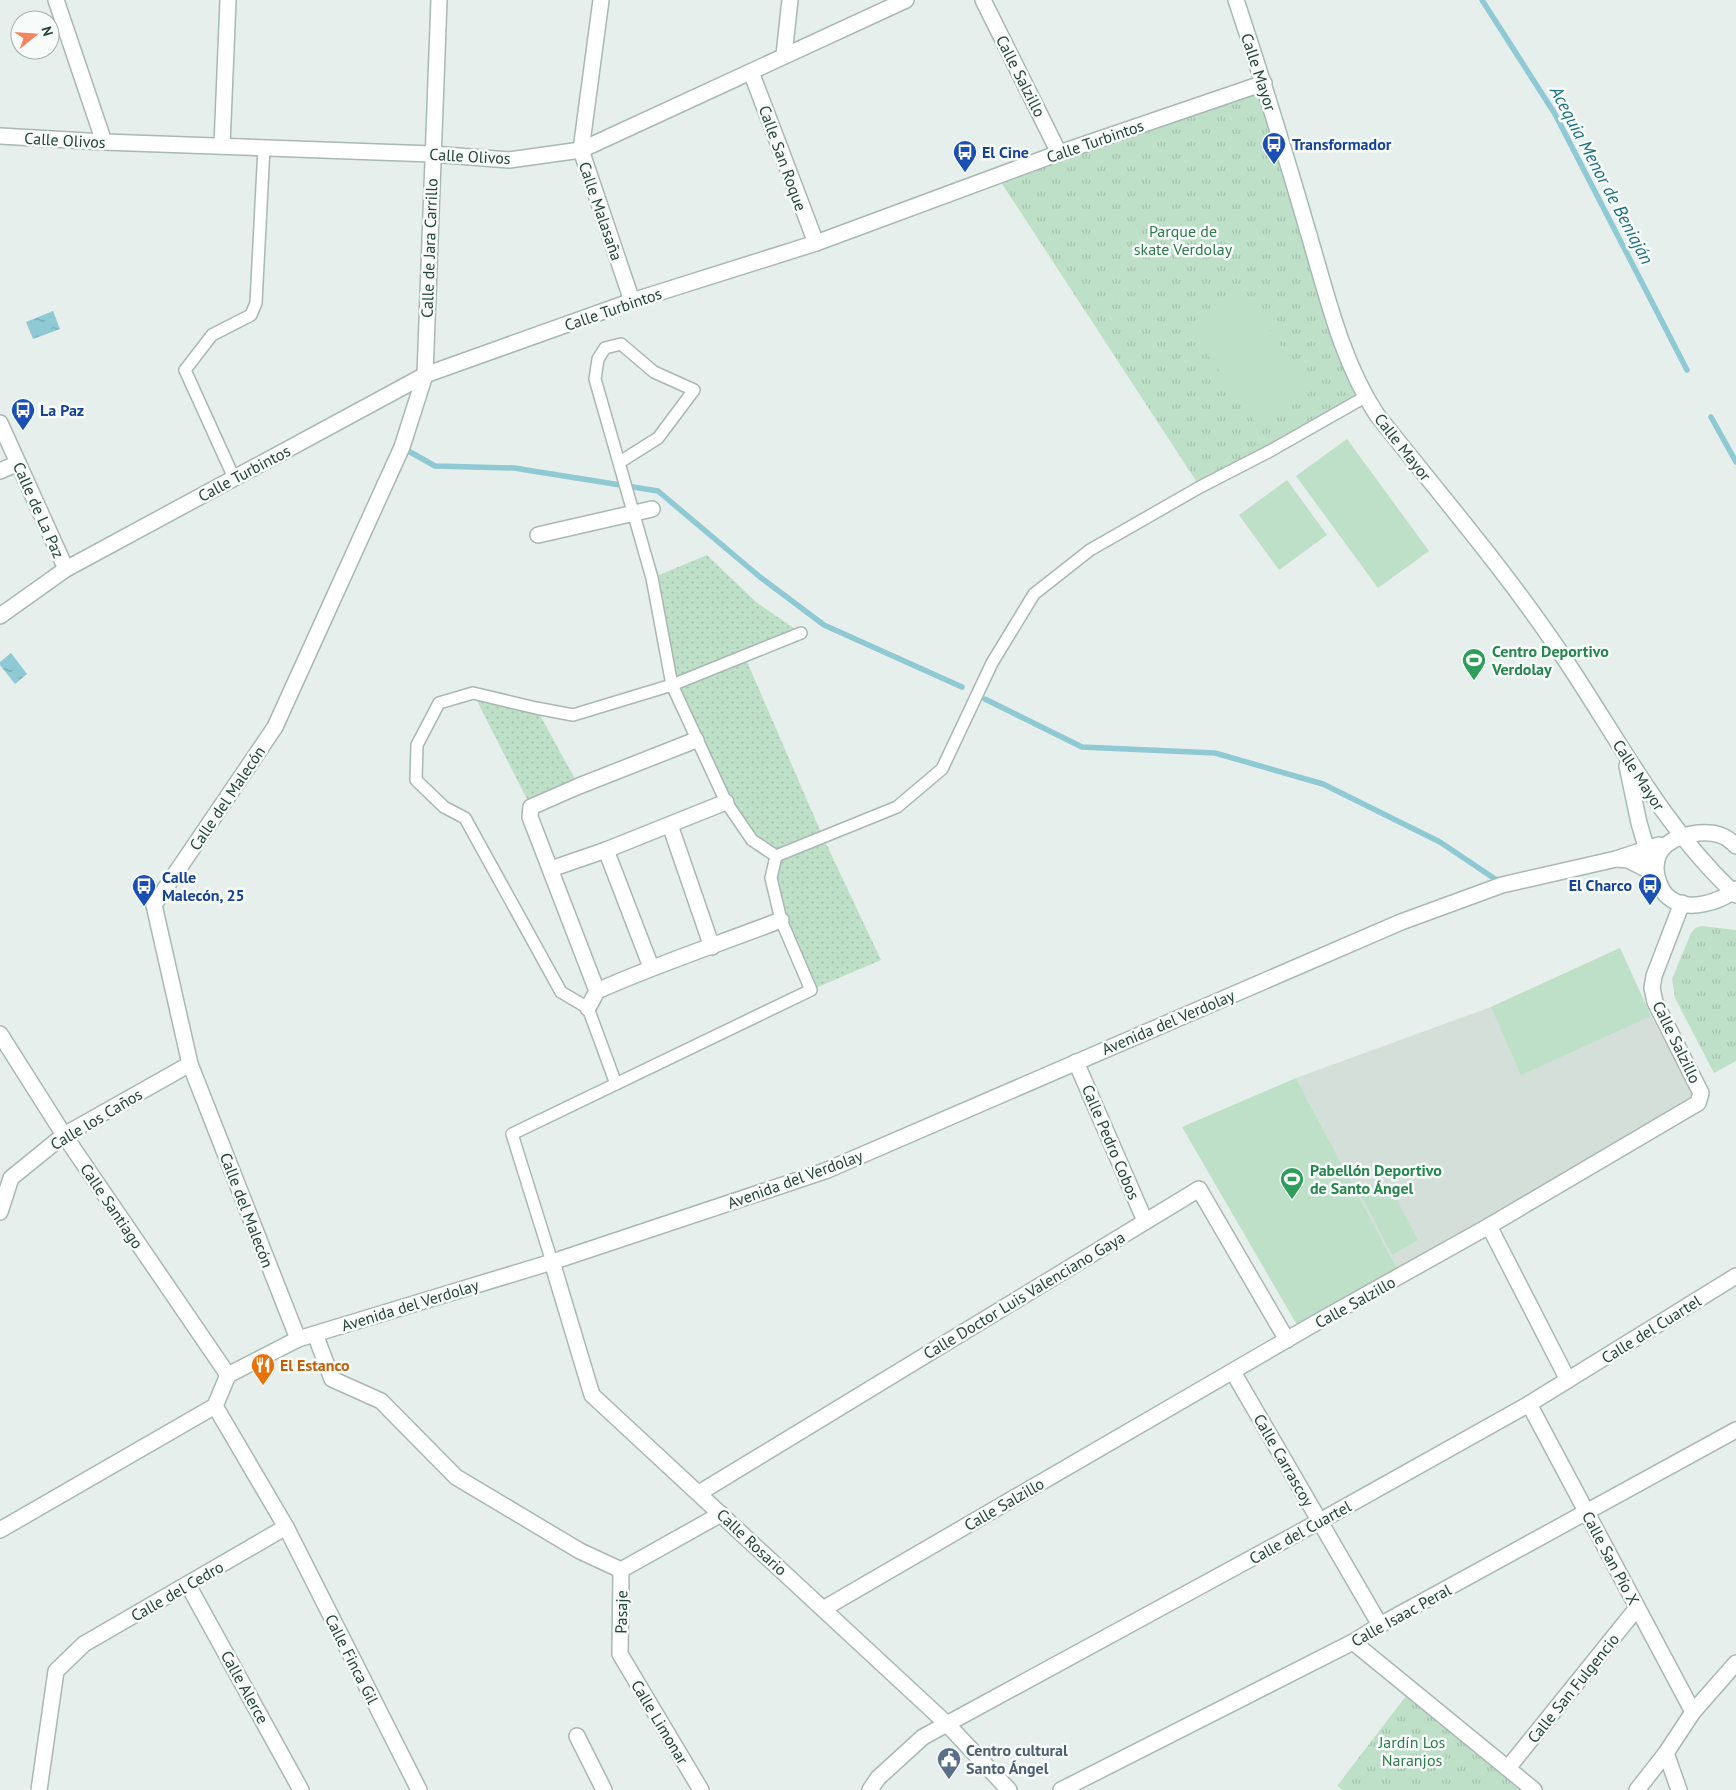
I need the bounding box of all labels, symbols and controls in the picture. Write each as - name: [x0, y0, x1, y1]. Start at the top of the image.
- north arrow: [10, 10, 60, 60]
- text: N: [37, 24, 57, 38]
- street label: Calle Mayor: [1237, 31, 1281, 114]
- street label: Calle Salzillo: [992, 32, 1050, 120]
- water label: Acequia Menor de Beniaján: [1545, 81, 1659, 268]
- street label: Calle San Roque: [755, 103, 811, 213]
- street label: Calle Turbintos: [1044, 115, 1147, 167]
- street label: Calle Olivos: [24, 128, 106, 152]
- bus stop icon: Transformador: [1261, 131, 1287, 165]
- place label: Transformador: [1292, 134, 1392, 154]
- bus stop icon: El Cine: [952, 139, 978, 173]
- place label: El Cine: [982, 142, 1029, 162]
- street label: Calle Olivos: [429, 144, 511, 168]
- street label: Calle Malasaña: [575, 159, 627, 263]
- street label: Calle de Jara Carrillo: [417, 178, 441, 318]
- park label: Parque de skate Verdolay: [1134, 221, 1233, 259]
- street label: Calle Turbintos: [562, 283, 665, 335]
- bus stop icon: La Paz: [10, 397, 36, 431]
- place label: La Paz: [40, 400, 84, 420]
- street label: Calle Mayor: [1370, 409, 1436, 485]
- street label: Calle Turbintos: [194, 440, 294, 506]
- street label: Calle de La Paz: [9, 459, 69, 561]
- place label: Centro Deportivo Verdolay: [1491, 641, 1609, 679]
- sports icon: Centro Deportivo Verdolay: [1461, 647, 1487, 681]
- street label: Calle Mayor: [1609, 736, 1670, 815]
- street label: Calle del Malecón: [185, 742, 269, 854]
- place label: Calle Malecón, 25: [162, 867, 245, 905]
- bus stop icon: El Charco: [1637, 872, 1663, 906]
- bus stop icon: Calle Malecón, 25: [131, 873, 157, 907]
- place label: El Charco: [1569, 875, 1632, 895]
- street label: Avenida del Verdolay: [1099, 985, 1238, 1059]
- street label: Calle Salzillo: [1649, 998, 1705, 1086]
- street label: Calle Pedro Cobos: [1078, 1081, 1144, 1203]
- street label: Calle los Caños: [46, 1084, 146, 1154]
- street label: Avenida del Verdolay: [725, 1145, 866, 1213]
- street label: Calle del Malecón: [216, 1150, 278, 1270]
- street label: Calle Santiago: [76, 1160, 148, 1252]
- place label: Pabellón Deportivo de Santo Ángel: [1310, 1160, 1442, 1198]
- sports icon: Pabellón Deportivo de Santo Ángel: [1279, 1166, 1305, 1200]
- street label: Calle Doctor Luis Valenciano Gaya: [920, 1227, 1128, 1363]
- street label: Calle Salzillo: [1311, 1272, 1399, 1332]
- street label: Avenida del Verdolay: [339, 1274, 482, 1335]
- street label: Calle del Cuartel: [1598, 1290, 1705, 1368]
- restaurant icon: El Estanco: [250, 1352, 276, 1386]
- place label: El Estanco: [280, 1355, 350, 1375]
- street label: Calle Carrascoy: [1249, 1410, 1319, 1510]
- street label: Calle Salzillo: [960, 1473, 1048, 1535]
- street label: Calle del Cuartel: [1245, 1496, 1355, 1568]
- street label: Calle Rosario: [713, 1504, 791, 1580]
- street label: Calle San Pío X: [1578, 1508, 1644, 1608]
- street label: Calle del Cedro: [127, 1556, 227, 1626]
- street label: Calle Isaac Peral: [1347, 1579, 1455, 1651]
- street label: Pasaje: [611, 1590, 631, 1634]
- street label: Calle Finca Gil: [321, 1611, 383, 1707]
- street label: Calle San Fulgencio: [1523, 1629, 1623, 1747]
- street label: Calle Alerce: [217, 1647, 273, 1727]
- street label: Calle Limonar: [627, 1676, 693, 1768]
- park label: Jardín Los Naranjos: [1378, 1732, 1446, 1770]
- place label: Centro cultural Santo Ángel: [966, 1740, 1068, 1778]
- public building icon: Centro cultural Santo Ángel: [936, 1746, 962, 1780]

